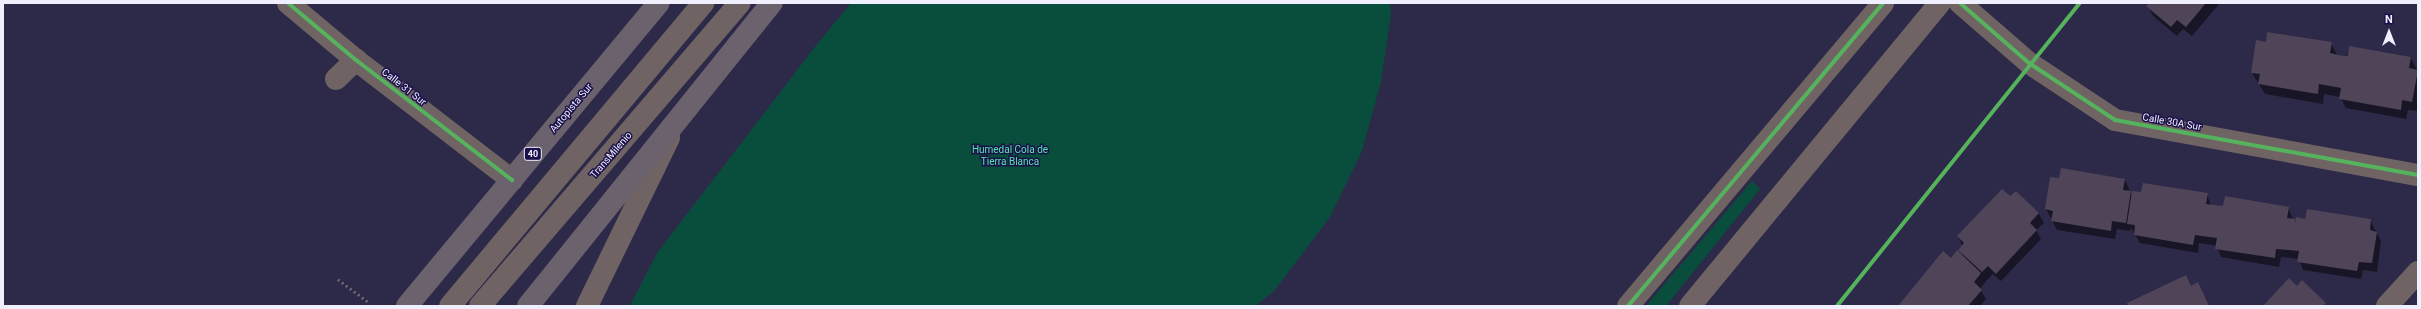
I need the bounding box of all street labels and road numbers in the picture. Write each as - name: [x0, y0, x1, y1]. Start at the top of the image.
- street label: Calle 31 Sur: [379, 66, 429, 108]
- street label: Autopista Sur: [547, 81, 595, 135]
- street label: Calle 30A Sur: [2142, 111, 2202, 133]
- street label: TransMilenio: [588, 129, 634, 181]
- road number: 40: [523, 147, 543, 161]

